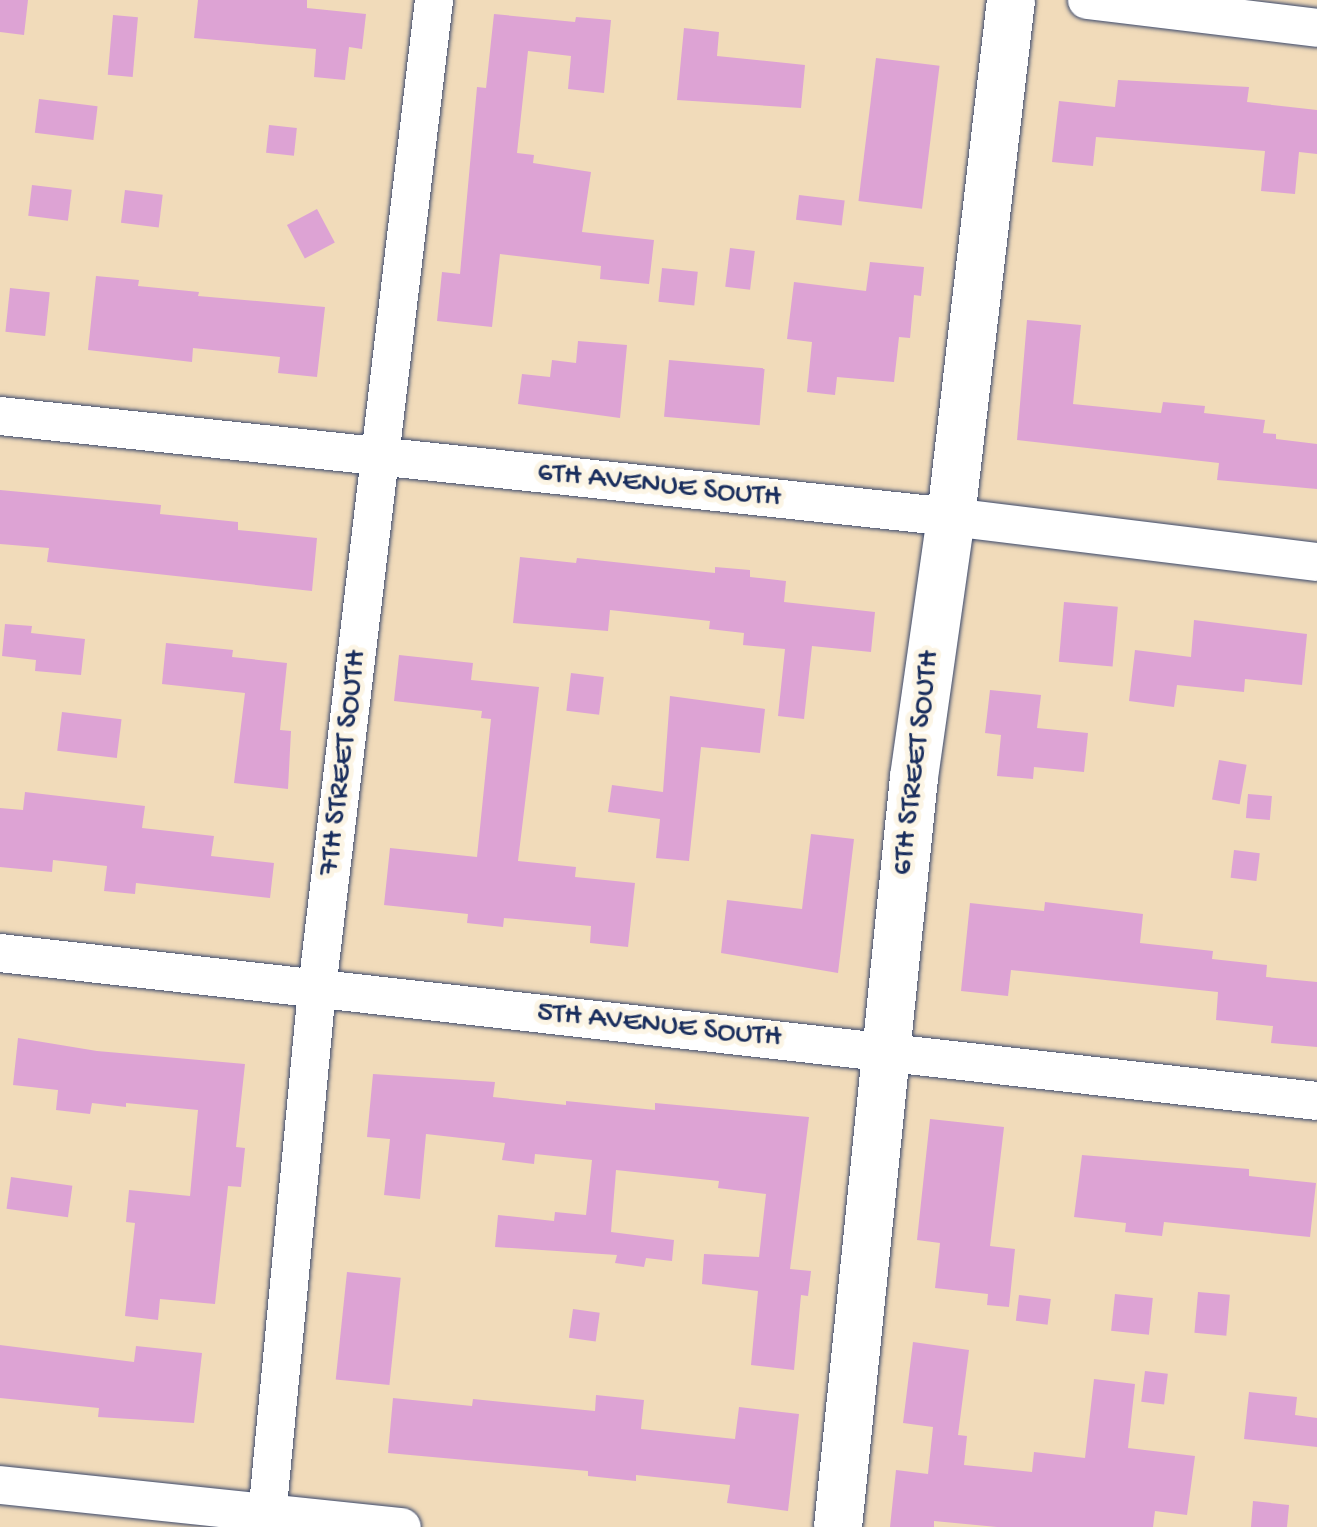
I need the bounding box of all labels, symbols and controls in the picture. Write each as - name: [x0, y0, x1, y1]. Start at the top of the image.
- street label: 6TH AVENUE SOUTH: [535, 456, 783, 518]
- street label: 7TH STREET SOUTH: [313, 648, 377, 878]
- street label: 6TH STREET SOUTH: [886, 649, 950, 877]
- street label: 5TH AVENUE SOUTH: [535, 996, 783, 1058]

